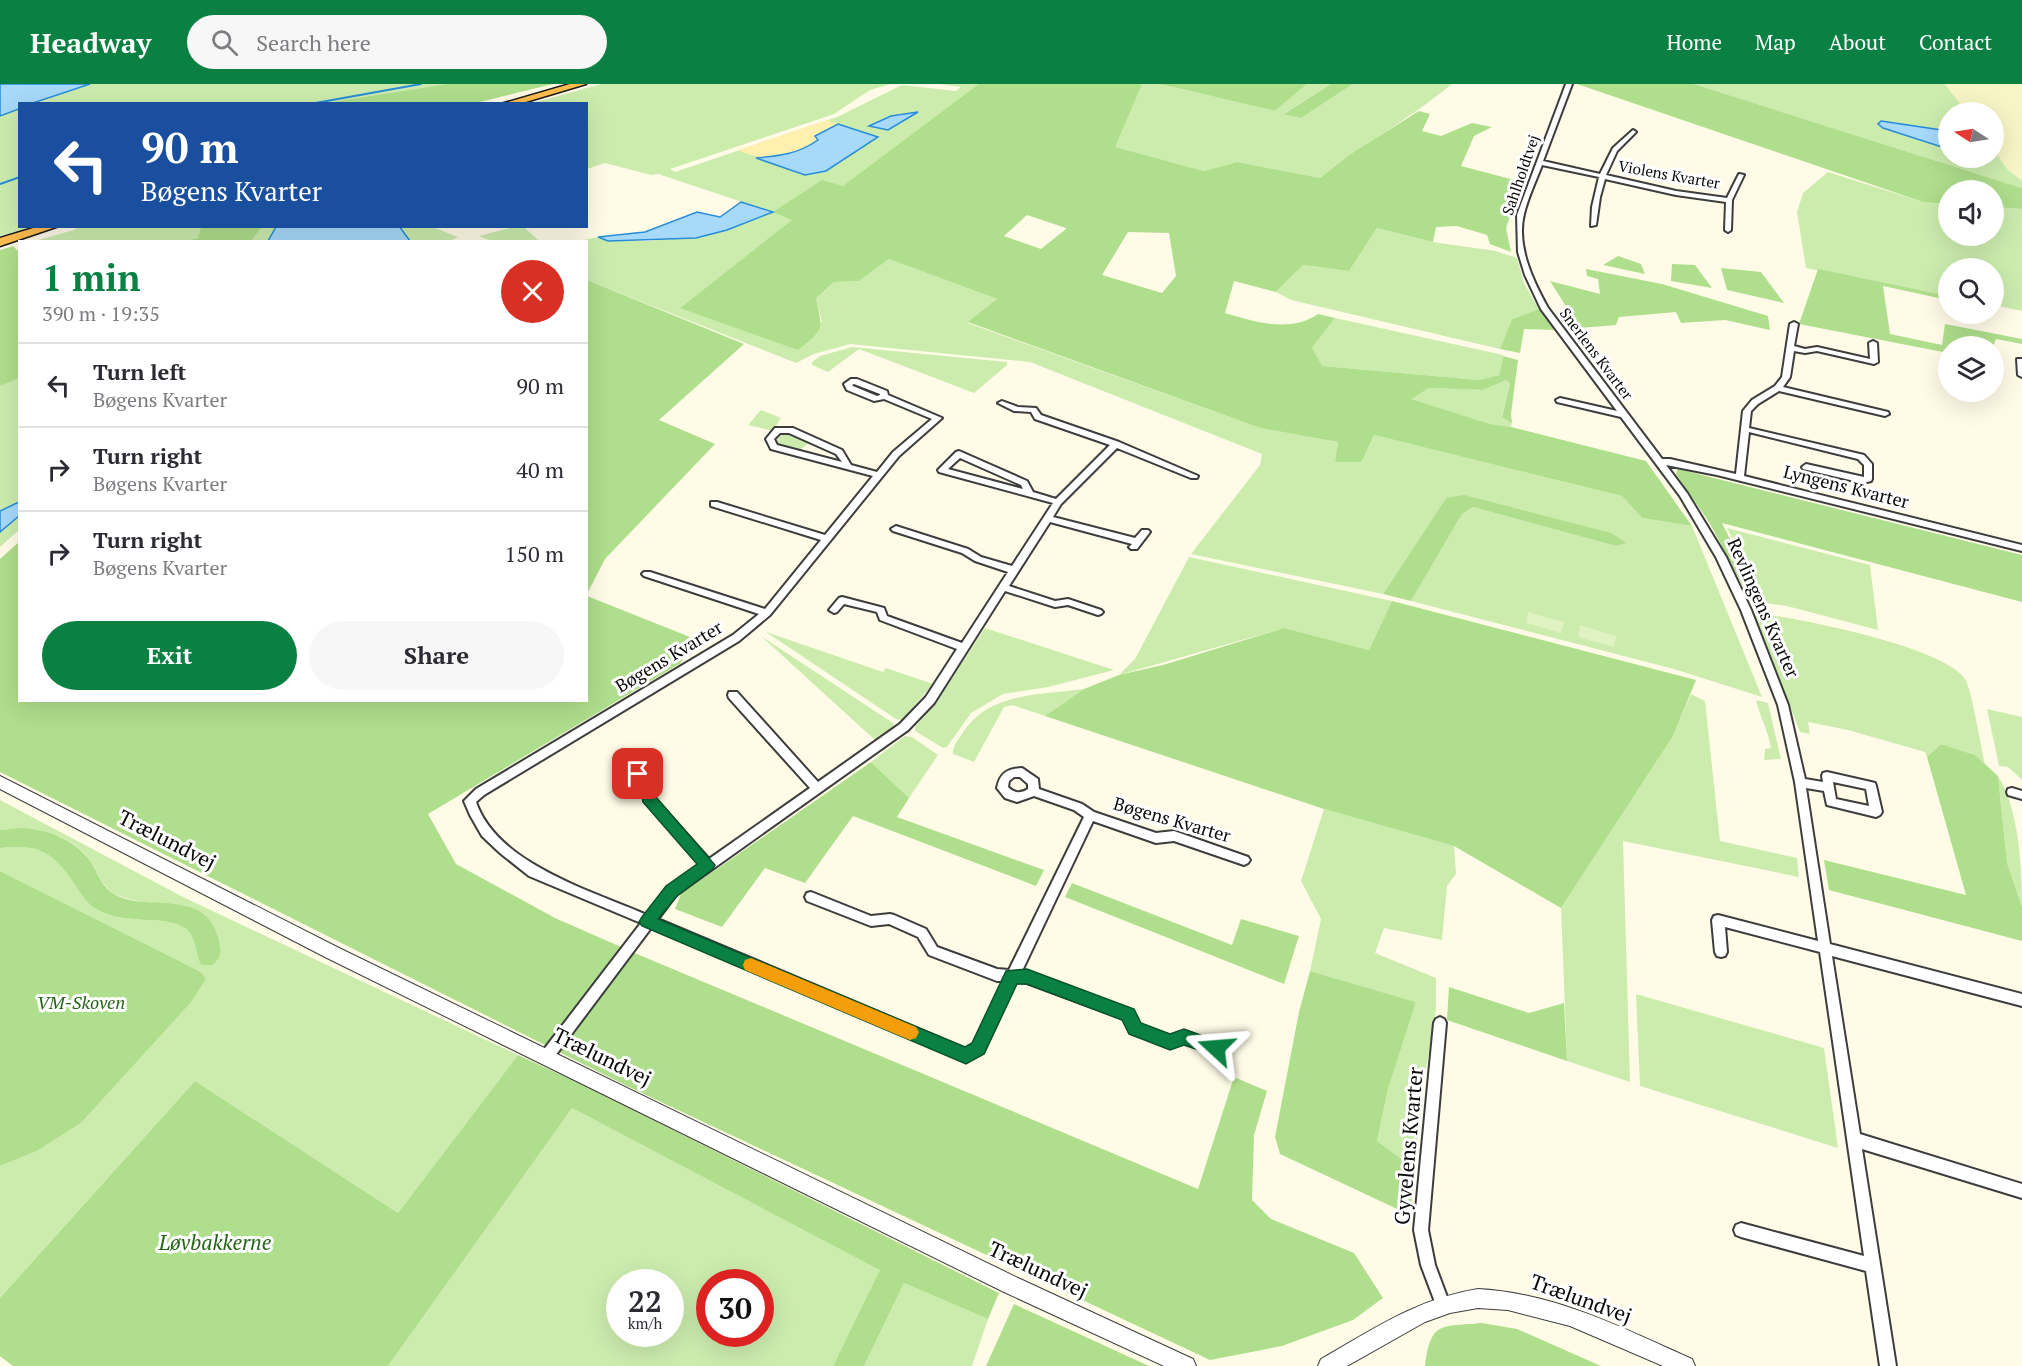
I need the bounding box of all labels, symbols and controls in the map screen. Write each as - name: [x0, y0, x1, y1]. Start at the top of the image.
- search box: [187, 15, 607, 69]
- text: Headway: [30, 24, 151, 61]
- icon: search: [208, 26, 241, 59]
- text: Search here: [256, 28, 371, 57]
- text: Home: [1666, 28, 1722, 56]
- text: Map: [1755, 28, 1796, 56]
- text: About: [1829, 28, 1886, 56]
- text: Contact: [1919, 28, 1992, 56]
- north arrow: [1938, 102, 2004, 168]
- map controls: [1938, 102, 2004, 402]
- text: 90 m: [141, 119, 239, 175]
- icon: left: [42, 126, 120, 204]
- street label: Sahlholdtvej: [1497, 132, 1543, 217]
- street label: Violens Kvarter: [1617, 155, 1722, 193]
- text: Bøgens Kvarter: [141, 173, 322, 209]
- button: sound: [1938, 180, 2004, 246]
- text: 1 min: [42, 254, 140, 301]
- button: search: [1938, 258, 2004, 324]
- button: close: [501, 260, 564, 323]
- text: 390 m · 19:35: [42, 300, 160, 327]
- street label: Snerlens Kvarter: [1556, 303, 1638, 404]
- button: layers: [1938, 336, 2004, 402]
- text: Turn left: [93, 357, 186, 386]
- icon: left: [42, 369, 75, 402]
- text: 90 m: [516, 371, 564, 400]
- text: Bøgens Kvarter: [93, 386, 227, 413]
- text: Turn right: [93, 441, 202, 470]
- icon: right: [42, 453, 75, 486]
- text: 40 m: [516, 455, 564, 484]
- street label: Lyngens Kvarter: [1781, 459, 1912, 513]
- text: Bøgens Kvarter: [93, 470, 227, 497]
- text: Turn right: [93, 525, 202, 554]
- street label: Revlingens Kvarter: [1722, 534, 1805, 681]
- icon: right: [42, 537, 75, 570]
- text: 150 m: [504, 539, 564, 568]
- text: Bøgens Kvarter: [93, 554, 227, 581]
- street label: Bøgens Kvarter: [611, 615, 727, 698]
- button: Exit: [42, 621, 297, 690]
- button: Share: [309, 621, 564, 690]
- pin: [612, 748, 663, 799]
- icon: arrive: [621, 757, 654, 790]
- street label: Bøgens Kvarter: [1111, 791, 1234, 847]
- street label: Trælundvej: [114, 803, 221, 876]
- park label: VM-Skoven: [37, 990, 125, 1014]
- position arrow: [1184, 1016, 1248, 1080]
- street label: Trælundvej: [549, 1020, 656, 1092]
- street label: Gyvelens Kvarter: [1387, 1066, 1429, 1226]
- park label: Løvbakkerne: [158, 1228, 272, 1256]
- street label: Trælundvej: [984, 1234, 1092, 1304]
- street label: Trælundvej: [1527, 1267, 1636, 1329]
- speed limit sign: 30: [696, 1269, 774, 1347]
- text: 22: [628, 1281, 662, 1321]
- text: km/h: [628, 1313, 662, 1333]

